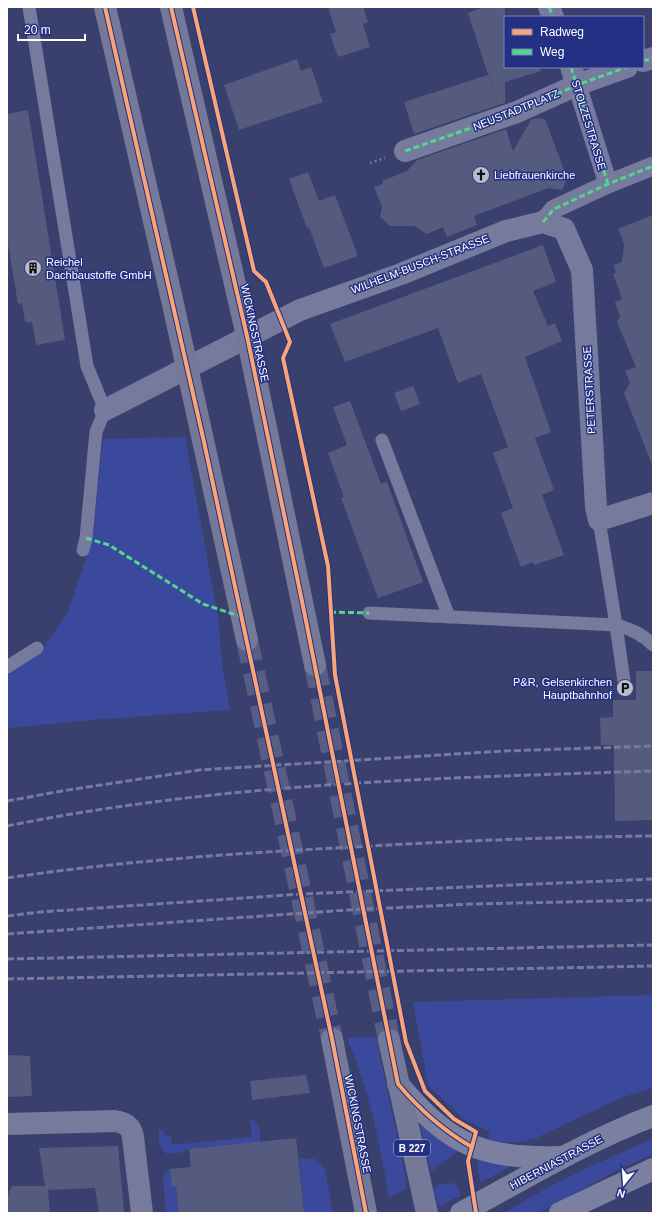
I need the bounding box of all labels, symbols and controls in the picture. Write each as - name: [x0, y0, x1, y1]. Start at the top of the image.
- scale bar: [18, 16, 85, 42]
- legend: [504, 16, 644, 68]
- text: 20 m: [24, 23, 51, 37]
- text: Radweg: [540, 25, 584, 39]
- text: Weg: [540, 45, 564, 59]
- street label: STOLZESTRASSE: [570, 78, 608, 172]
- street label: NEUSTADTPLATZ: [471, 87, 561, 133]
- church icon: Liebfrauenkirche: [471, 165, 491, 185]
- place label: Liebfrauenkirche: [494, 169, 575, 181]
- street label: WILHELM-BUSCH-STRASSE: [349, 232, 491, 296]
- place label: Reichel Dachbaustoffe GmbH: [46, 256, 152, 281]
- building icon: Reichel Dachbaustoffe GmbH: [23, 258, 43, 278]
- street label: WICKINGSTRASSE: [239, 283, 271, 383]
- street label: PETERSTRASSE: [581, 346, 597, 434]
- place label: P&R, Gelsenkirchen Hauptbahnhof: [513, 676, 613, 701]
- parking icon: P&R, Gelsenkirchen Hauptbahnhof: [615, 678, 635, 698]
- street label: WICKINGSTRASSE: [343, 1074, 373, 1174]
- street label: HIBERNIASTRASSE: [508, 1132, 604, 1192]
- road number: B 227: [394, 1140, 430, 1156]
- north arrow: [604, 1164, 644, 1204]
- text: N: [615, 1187, 627, 1200]

